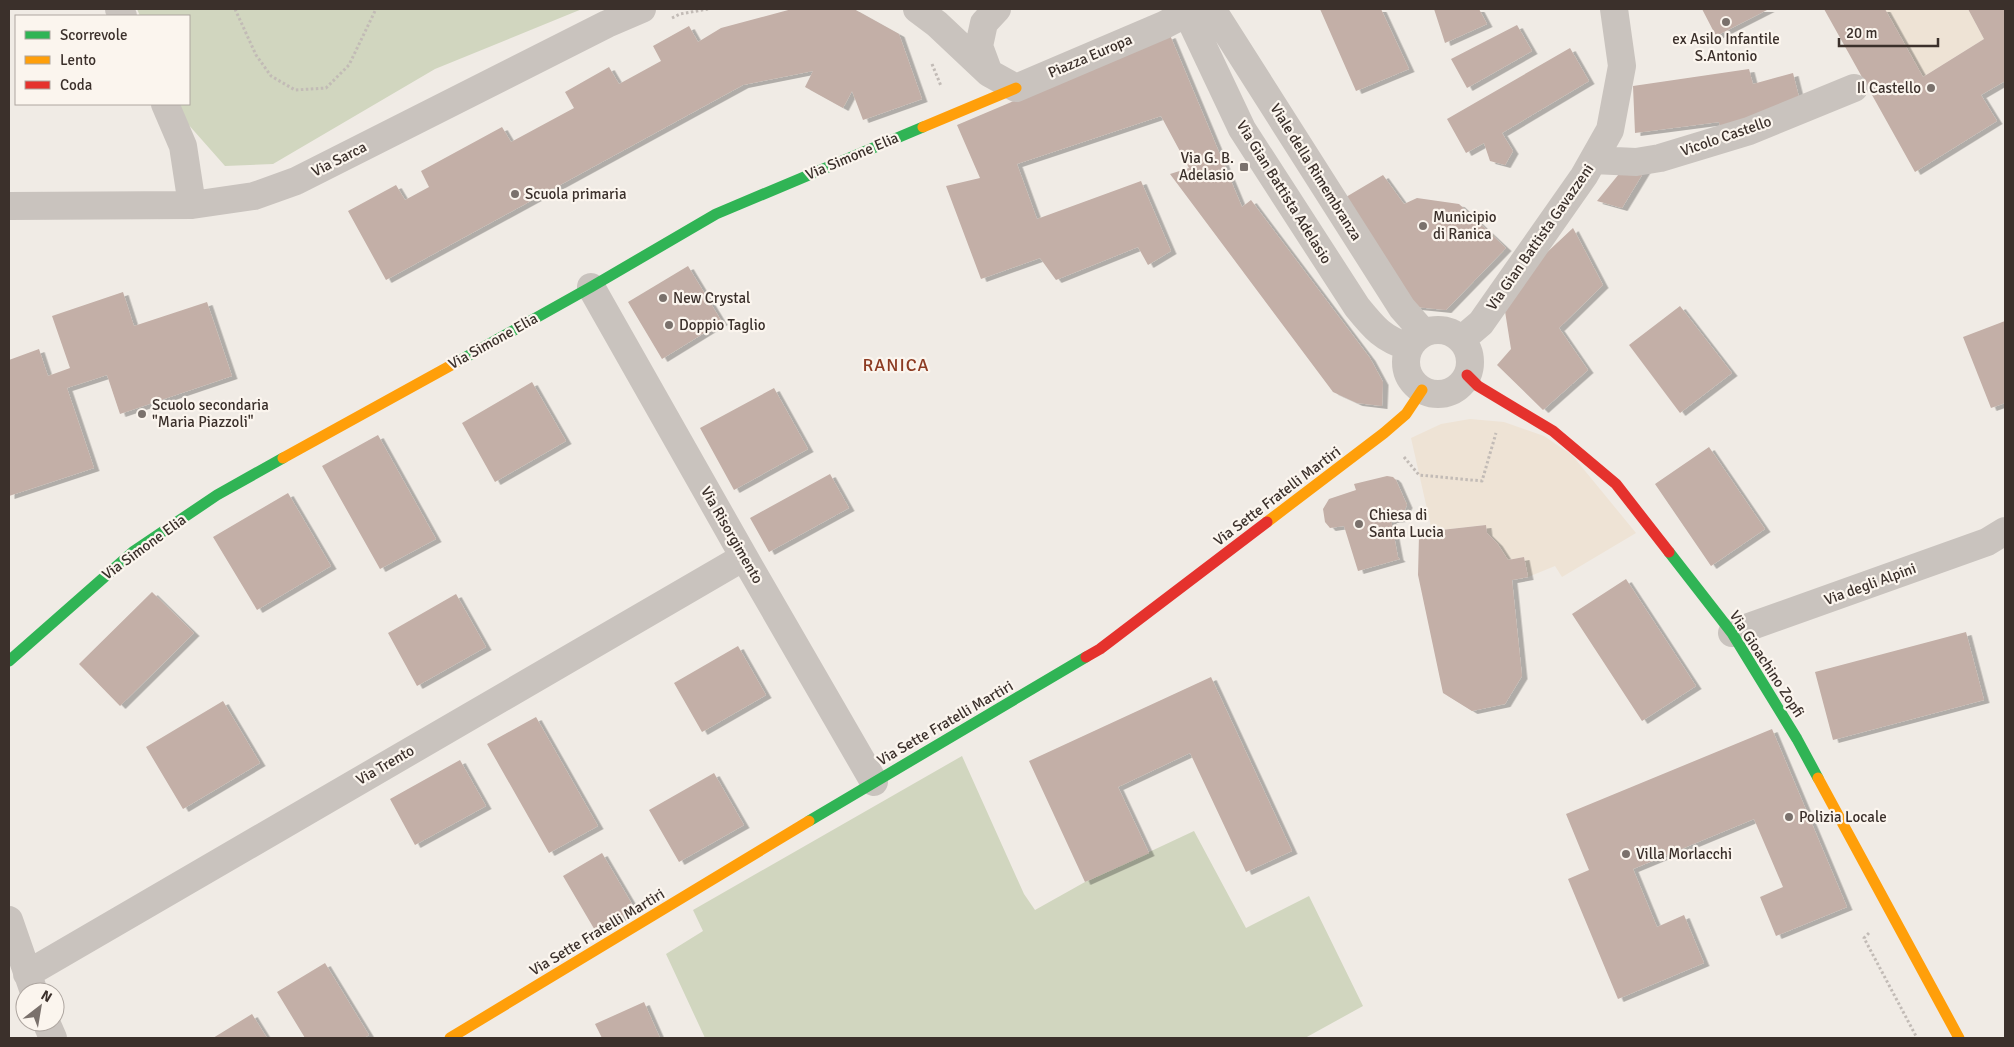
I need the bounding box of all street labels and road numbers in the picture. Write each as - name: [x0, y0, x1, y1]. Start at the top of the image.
- street label: Piazza Europa: [1045, 30, 1135, 82]
- street label: Viale della Rimembranza: [1266, 100, 1366, 244]
- street label: Vicolo Castello: [1678, 112, 1774, 160]
- street label: Via Gian Battista Adelasio: [1233, 117, 1336, 267]
- street label: Via Simone Elia: [803, 128, 901, 184]
- street label: Via Sarca: [308, 137, 370, 181]
- street label: Via Gian Battista Gavazzeni: [1483, 160, 1597, 314]
- street label: Via Simone Elia: [445, 309, 541, 373]
- street label: Via Sette Fratelli Martiri: [1210, 442, 1344, 550]
- street label: Via Risorgimento: [697, 483, 767, 587]
- street label: Via Simone Elia: [99, 511, 189, 583]
- street label: Via degli Alpini: [1822, 559, 1918, 609]
- street label: Via Gioachino Zopfi: [1726, 607, 1808, 721]
- street label: Via Sette Fratelli Martiri: [874, 677, 1016, 769]
- street label: Via Trento: [353, 741, 417, 789]
- street label: Via Sette Fratelli Martiri: [526, 885, 668, 979]

